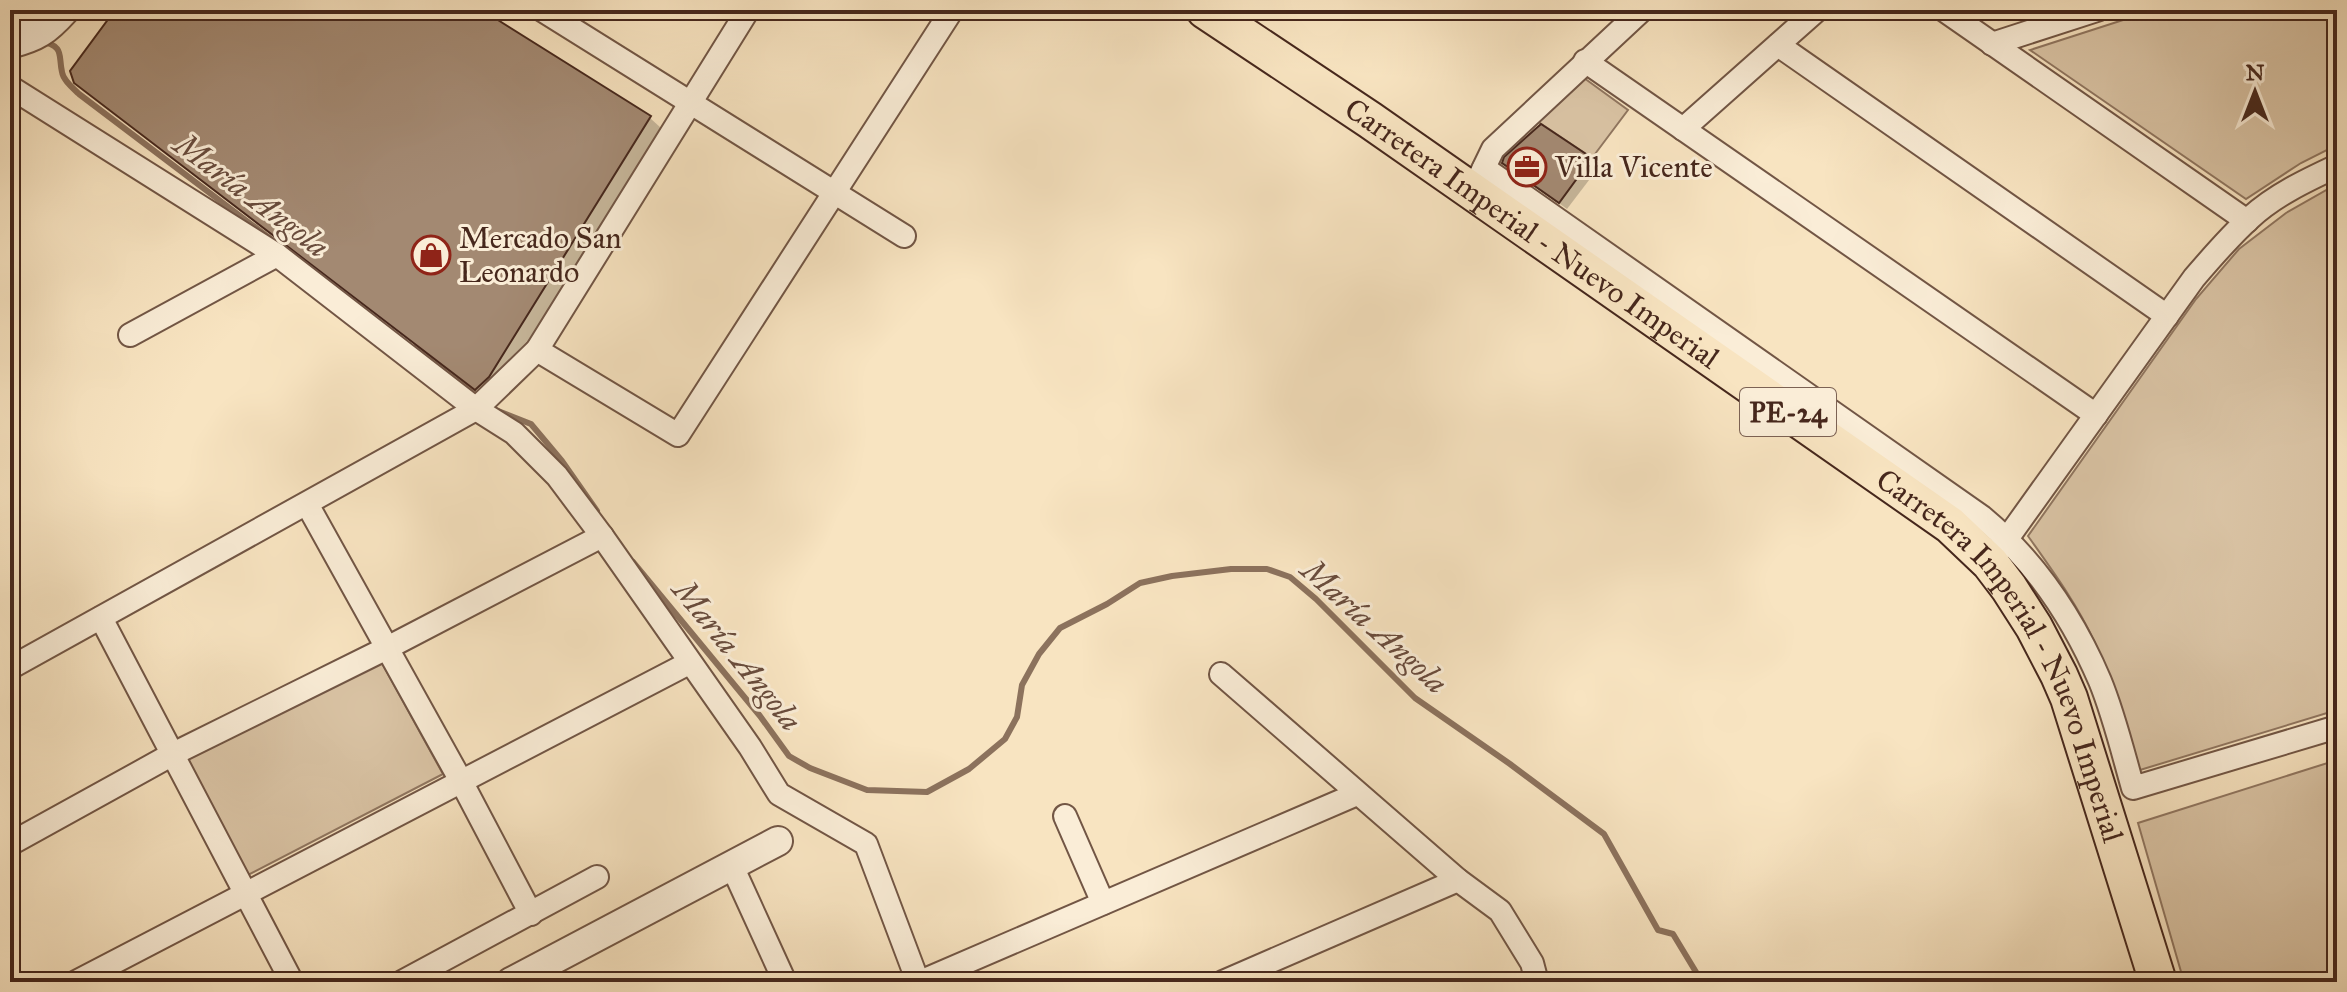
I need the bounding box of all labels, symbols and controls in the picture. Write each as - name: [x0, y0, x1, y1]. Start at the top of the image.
- north arrow: [2215, 52, 2295, 132]
- text: N: [2246, 59, 2265, 86]
- street label: Carretera Imperial - Nuevo Imperial: [1338, 90, 1727, 377]
- water label: María Angola: [164, 123, 337, 266]
- office icon: Villa Vicente: [1506, 146, 1548, 188]
- place label: Villa Vicente: [1554, 149, 1713, 185]
- place label: Mercado San Leonardo: [459, 220, 622, 290]
- shop icon: Mercado San Leonardo: [410, 234, 452, 276]
- road number: PE-24: [1740, 388, 1836, 436]
- street label: Carretera Imperial - Nuevo Imperial: [1869, 461, 2131, 847]
- water label: María Angola: [1291, 549, 1456, 702]
- water label: María Angola: [663, 570, 810, 739]

